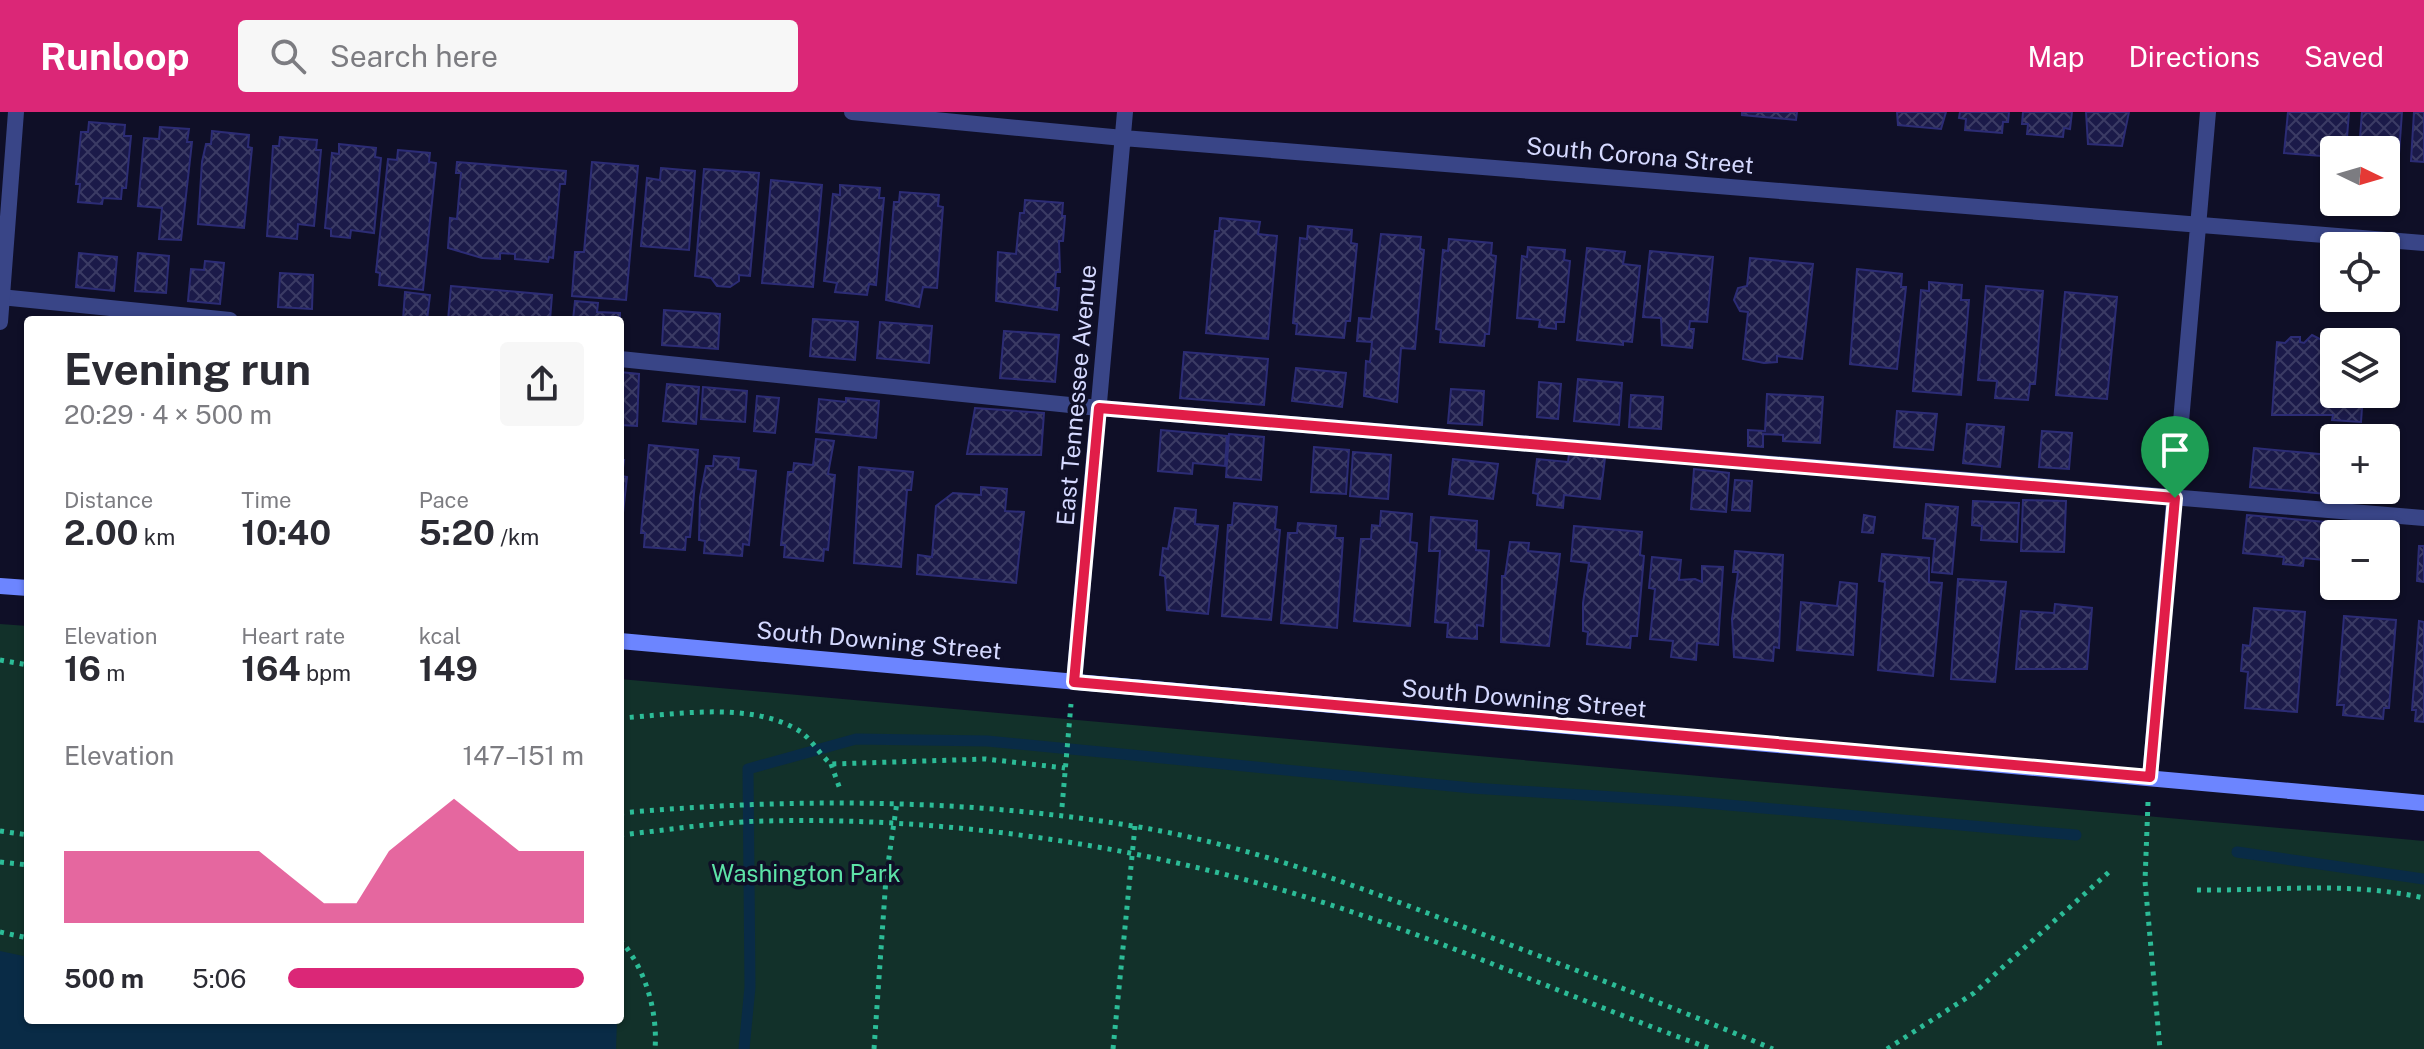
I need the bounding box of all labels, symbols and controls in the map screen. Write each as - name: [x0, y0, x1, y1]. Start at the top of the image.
- search box: [238, 20, 798, 92]
- text: Runloop: [40, 34, 190, 79]
- icon: search: [266, 34, 310, 78]
- text: Search here: [330, 38, 498, 74]
- text: Map: [2028, 40, 2084, 73]
- text: Directions: [2128, 40, 2260, 73]
- text: Saved: [2304, 40, 2384, 73]
- street label: South Corona Street: [1525, 131, 1755, 179]
- north arrow: [2320, 136, 2400, 216]
- map controls: [2320, 136, 2400, 600]
- button: locate: [2320, 232, 2400, 312]
- street label: East Tennessee Avenue: [1051, 263, 1101, 527]
- button: layers: [2320, 328, 2400, 408]
- button: share: [500, 342, 584, 426]
- text: Evening run: [64, 343, 311, 395]
- text: 20:29 · 4 × 500 m: [64, 399, 272, 430]
- pin: [2141, 416, 2209, 498]
- button: +: [2320, 424, 2400, 504]
- icon: arrive: [2153, 428, 2197, 472]
- text: Distance: [64, 487, 153, 513]
- text: Time: [241, 487, 291, 513]
- text: Pace: [419, 487, 469, 513]
- text: 2.00: [64, 513, 138, 553]
- text: 10:40: [241, 513, 331, 553]
- text: 5:20: [419, 513, 495, 553]
- button: −: [2320, 520, 2400, 600]
- text: km: [138, 524, 175, 550]
- text: /km: [495, 524, 539, 550]
- street label: South Downing Street: [755, 615, 1003, 665]
- text: Elevation: [64, 623, 157, 649]
- text: Heart rate: [241, 623, 345, 649]
- text: kcal: [419, 623, 461, 649]
- text: 16: [64, 649, 101, 689]
- text: 164: [241, 649, 301, 689]
- text: 149: [419, 649, 478, 689]
- text: m: [101, 660, 125, 686]
- text: bpm: [301, 660, 351, 686]
- street label: South Downing Street: [1400, 673, 1648, 723]
- text: Elevation: [64, 740, 174, 771]
- text: 147–151 m: [462, 740, 584, 771]
- park label: Washington Park: [711, 859, 901, 887]
- text: 500 m: [64, 963, 144, 994]
- text: 5:06: [192, 963, 246, 994]

